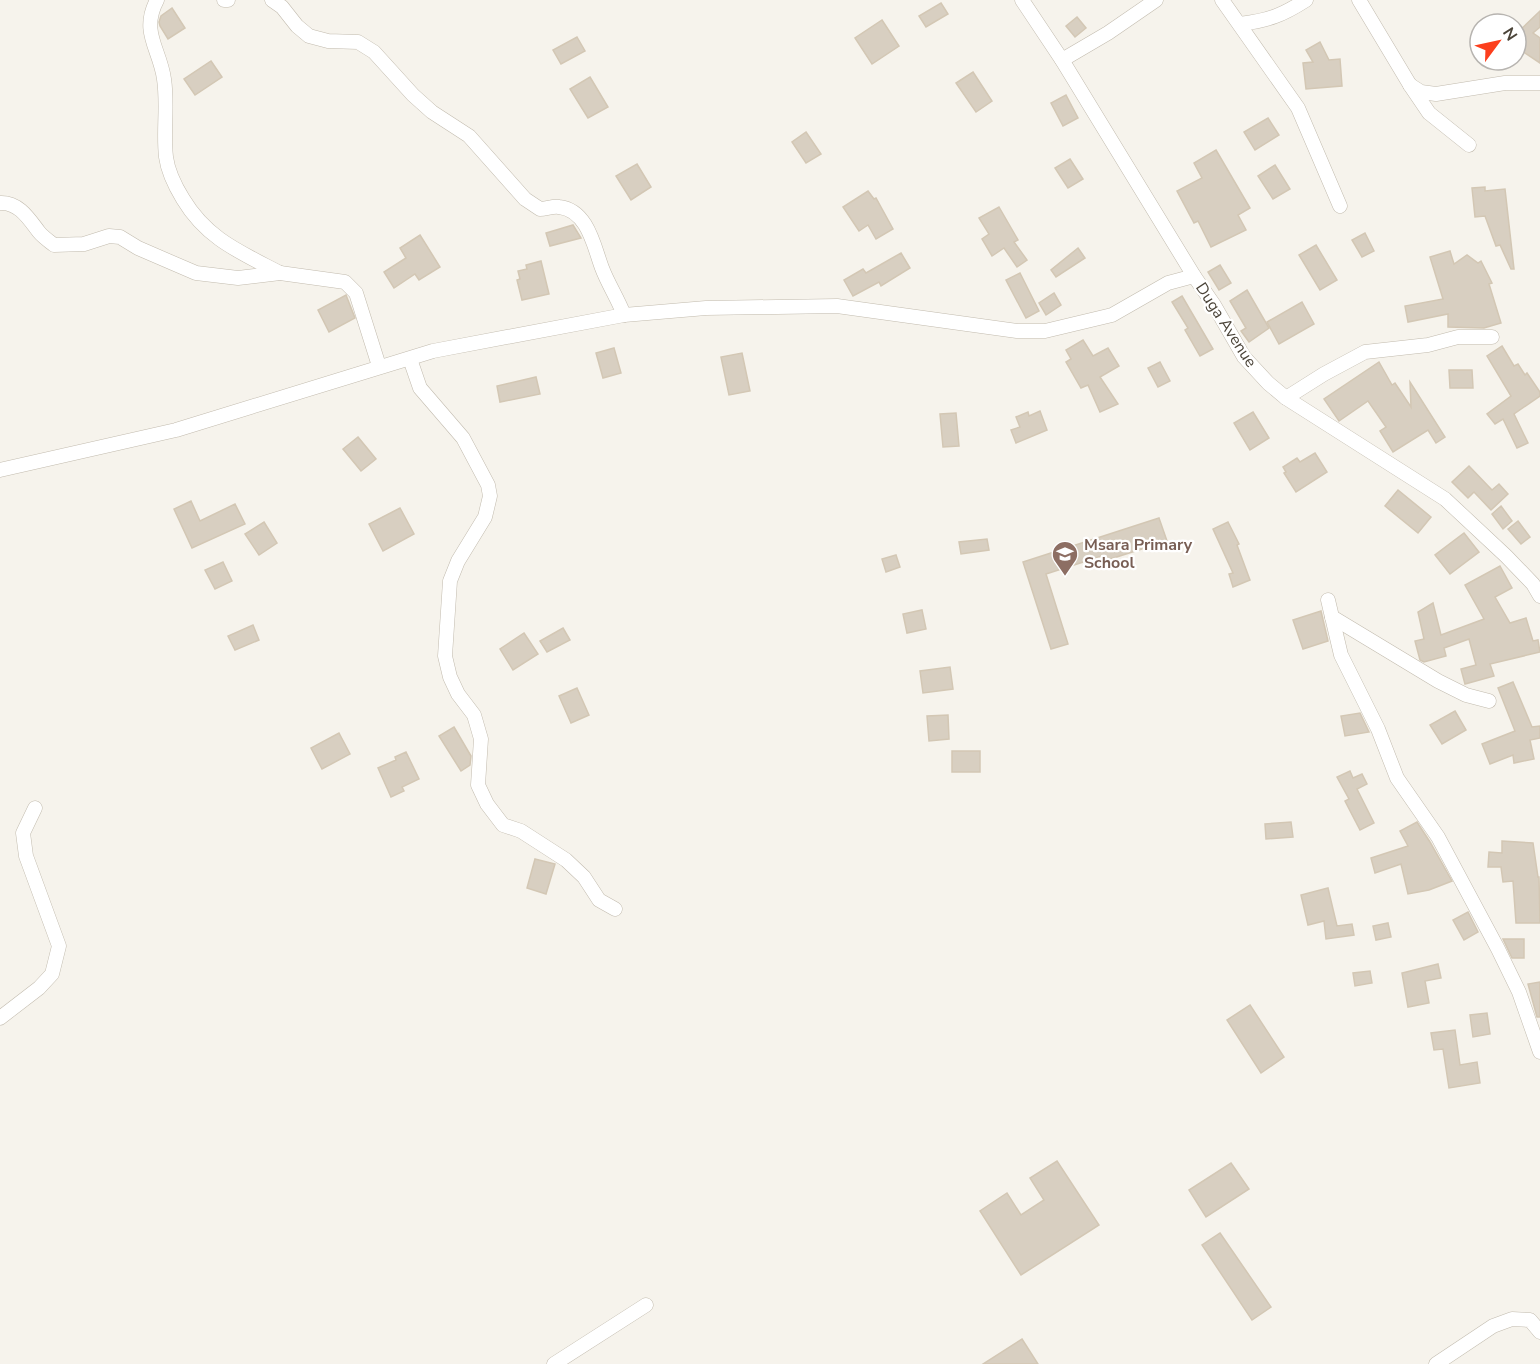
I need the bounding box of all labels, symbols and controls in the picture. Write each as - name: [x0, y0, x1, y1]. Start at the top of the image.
- north arrow: [1468, 12, 1528, 72]
- text: N: [1497, 23, 1522, 45]
- street label: Duga Avenue: [1190, 278, 1262, 372]
- place label: Msara Primary School: [1084, 534, 1193, 574]
- school or university icon: Msara Primary School: [1050, 539, 1080, 577]

